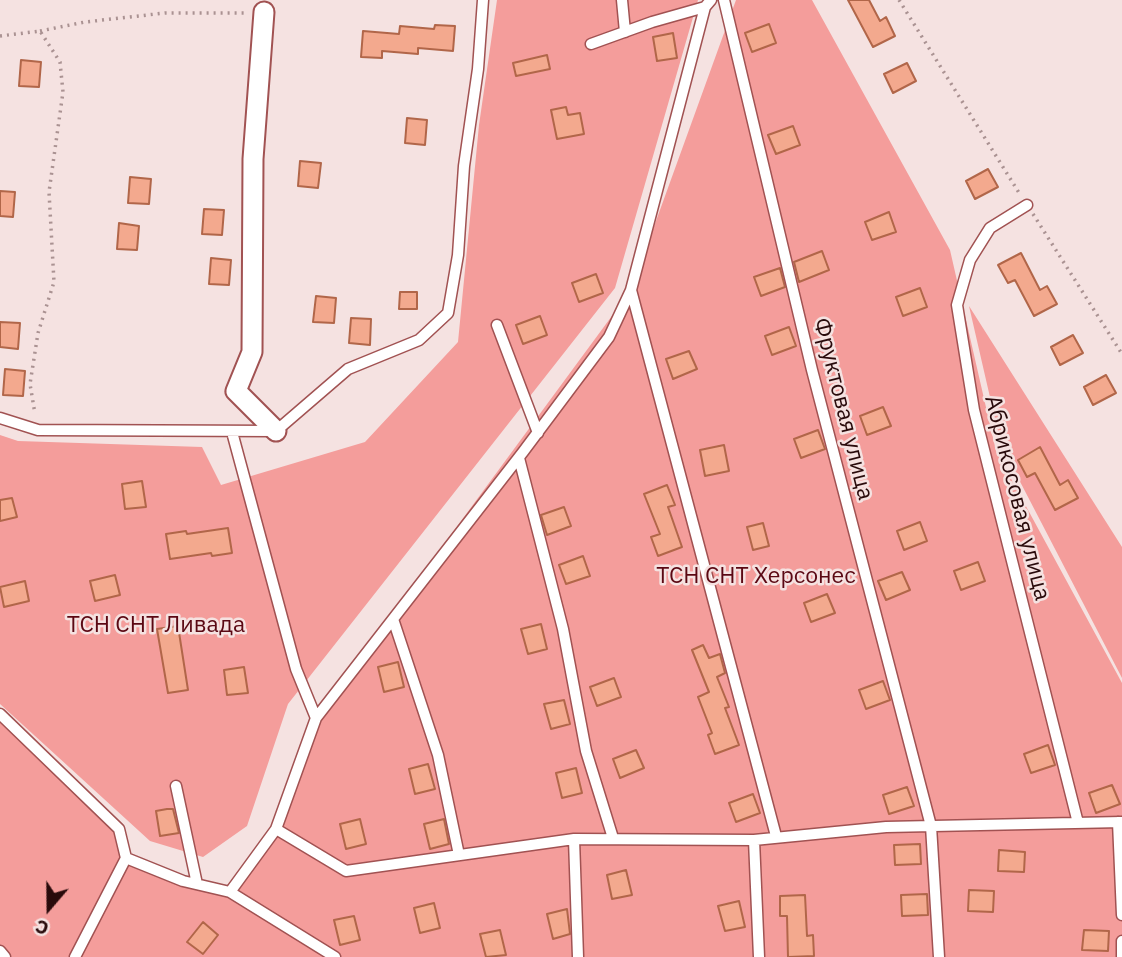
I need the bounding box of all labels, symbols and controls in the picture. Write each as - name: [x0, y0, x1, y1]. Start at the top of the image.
- street label: Фруктовая улица: [807, 315, 879, 503]
- street label: Абрикосовая улица: [978, 393, 1056, 603]
- park label: ТСН СНТ Херсонес: [656, 562, 856, 590]
- park label: ТСН СНТ Ливада: [67, 611, 245, 639]
- north arrow: [14, 873, 84, 943]
- text: С: [32, 914, 52, 941]

